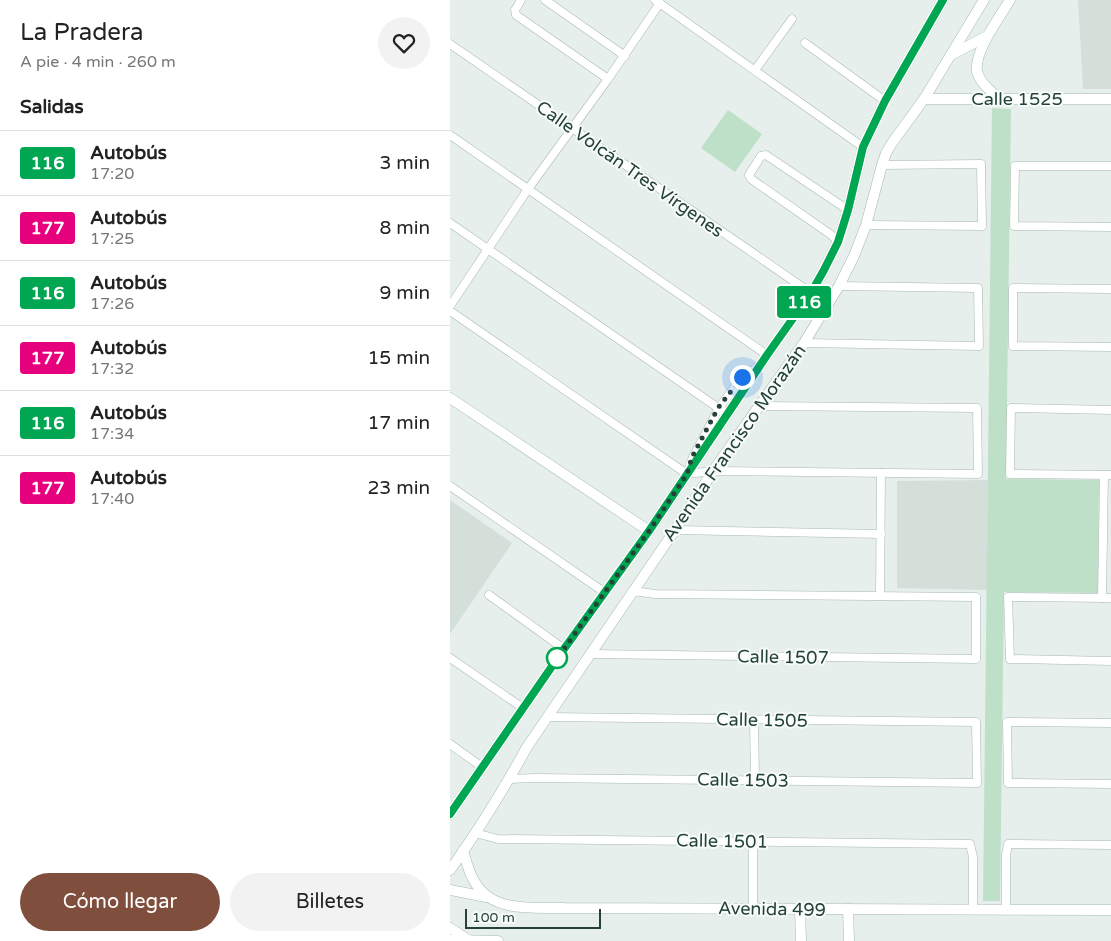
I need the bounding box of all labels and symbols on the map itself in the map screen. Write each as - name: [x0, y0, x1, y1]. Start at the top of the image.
- street label: Calle 1525: [971, 88, 1063, 110]
- street label: Calle Volcán Tres Vírgenes: [532, 96, 728, 242]
- line badge: 116: [775, 286, 833, 318]
- street label: Avenida Francisco Morazán: [657, 340, 811, 546]
- your location: [730, 365, 755, 390]
- street label: Calle 1507: [737, 645, 829, 669]
- unlabelled marker: [546, 647, 568, 669]
- street label: Calle 1505: [716, 708, 808, 732]
- street label: Calle 1503: [697, 768, 789, 792]
- street label: Calle 1501: [676, 829, 768, 853]
- street label: Avenida 499: [718, 897, 826, 921]
- scale bar: [465, 906, 601, 929]

